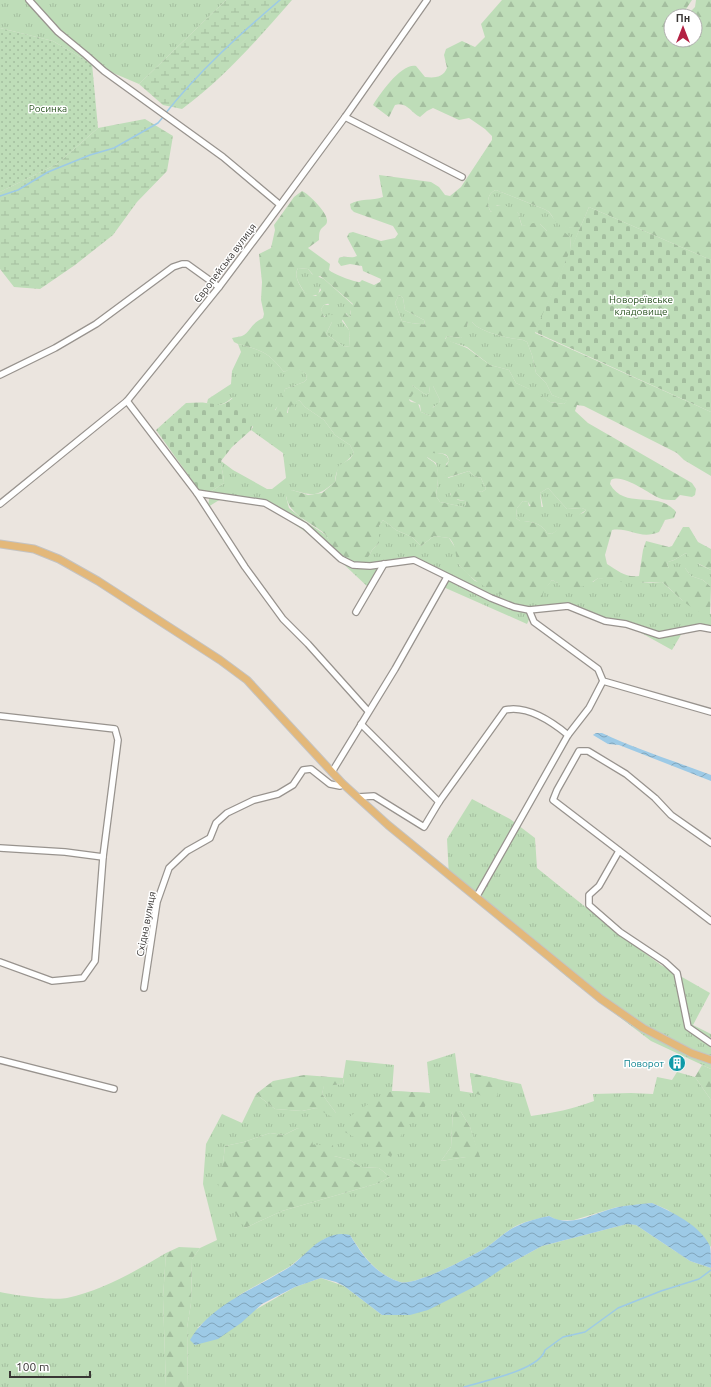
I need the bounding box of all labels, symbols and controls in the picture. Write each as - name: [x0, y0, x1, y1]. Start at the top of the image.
- north arrow: [663, 8, 703, 48]
- text: Пн: [676, 12, 690, 24]
- park label: Росинка: [29, 103, 67, 114]
- street label: Європейська вулиця: [192, 221, 258, 305]
- park label: Новореївське кладовище: [609, 294, 673, 317]
- street label: Східна вулиця: [134, 891, 158, 957]
- building icon: Поворот: [667, 1053, 687, 1073]
- place label: Поворот: [624, 1058, 665, 1069]
- scale bar: [10, 1353, 90, 1379]
- text: 100 m: [16, 1360, 49, 1373]

